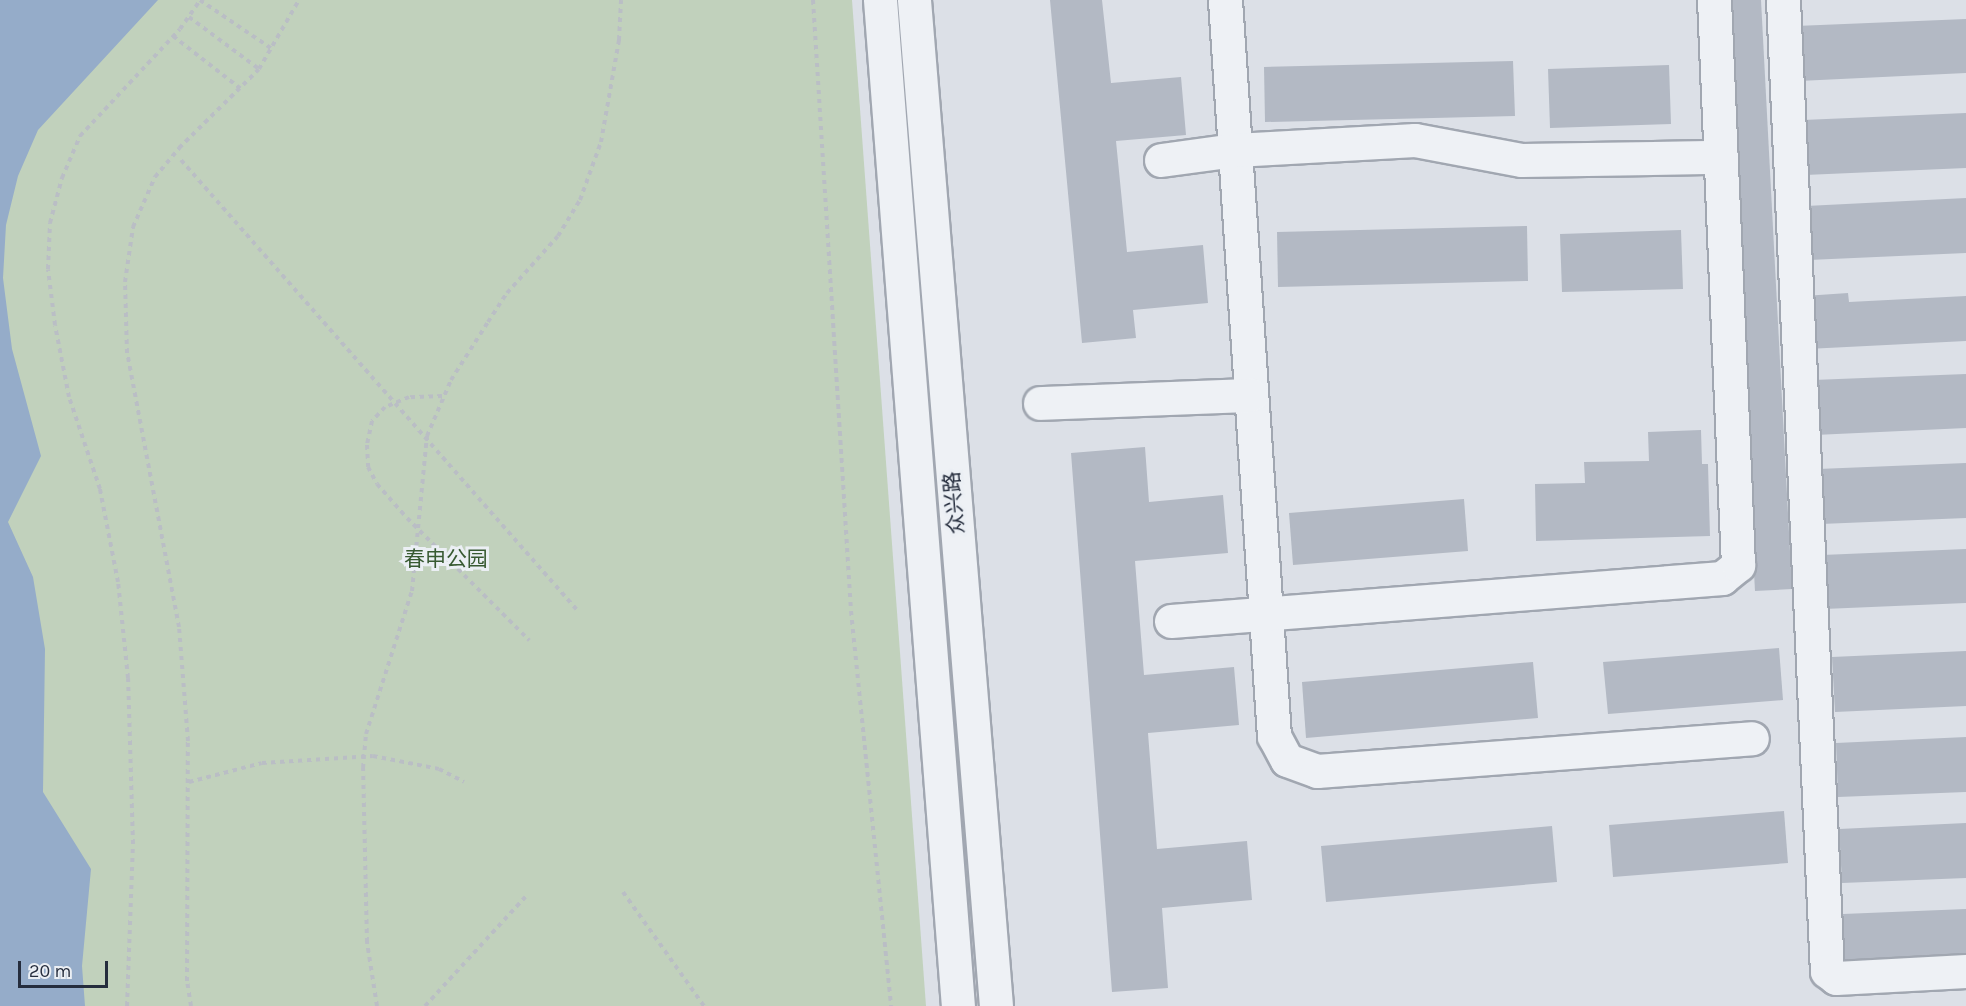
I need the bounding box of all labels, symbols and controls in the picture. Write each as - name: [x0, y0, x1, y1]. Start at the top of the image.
- street label: 众兴路: [939, 471, 969, 535]
- park label: 春申公园: [404, 546, 488, 572]
- scale bar: [21, 949, 111, 987]
- text: 20 m: [29, 960, 71, 982]

